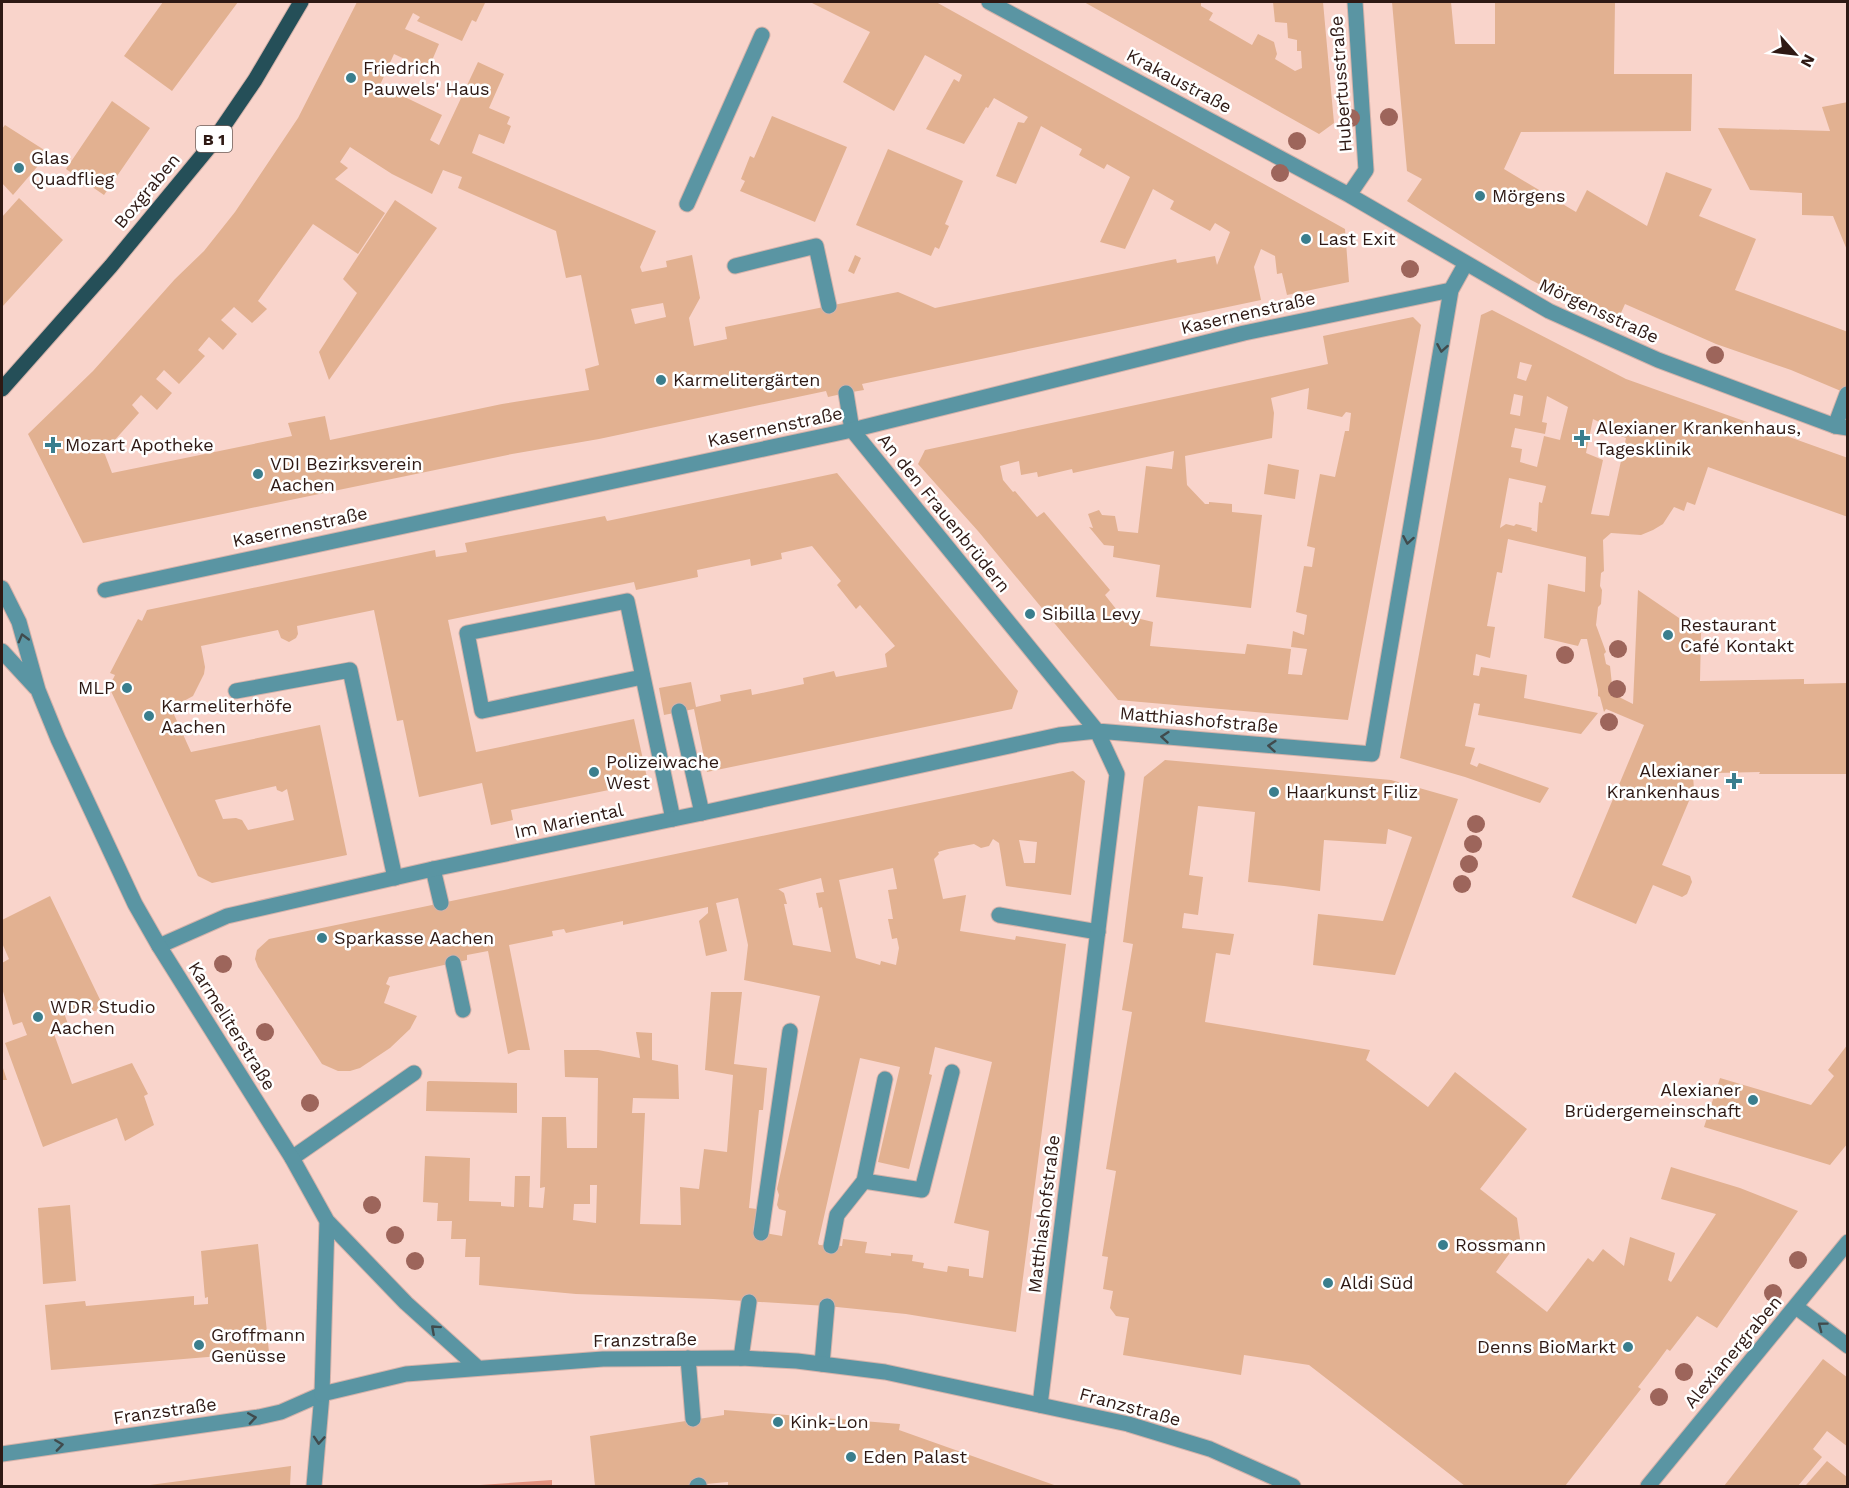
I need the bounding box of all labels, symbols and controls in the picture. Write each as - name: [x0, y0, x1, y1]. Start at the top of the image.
- street label: Hubertusstraße: [1325, 15, 1356, 153]
- north arrow: [1765, 24, 1825, 84]
- street label: Krakaustraße: [1123, 44, 1235, 117]
- text: N: [1797, 51, 1819, 71]
- place label: Friedrich Pauwels' Haus: [363, 57, 489, 99]
- marker: Friedrich Pauwels' Haus: [344, 71, 358, 85]
- road number: B 1: [196, 126, 232, 152]
- place label: Glas Quadflieg: [31, 147, 115, 189]
- street label: Boxgraben: [109, 149, 184, 232]
- marker: Glas Quadflieg: [12, 161, 26, 175]
- place label: Mörgens: [1492, 185, 1566, 206]
- marker: Mörgens: [1473, 189, 1487, 203]
- place label: Last Exit: [1318, 228, 1396, 249]
- marker: Last Exit: [1299, 232, 1313, 246]
- street label: Mörgensstraße: [1536, 274, 1662, 347]
- street label: Kasernenstraße: [1179, 287, 1317, 338]
- one-way arrow: [1436, 343, 1448, 353]
- place label: Karmelitergärten: [673, 369, 820, 390]
- marker: Karmelitergärten: [654, 373, 668, 387]
- street label: Kasernenstraße: [705, 402, 844, 451]
- place label: Alexianer Krankenhaus, Tagesklinik: [1596, 417, 1801, 459]
- street label: An den Frauenbrüdern: [874, 429, 1015, 596]
- marker: Alexianer Krankenhaus, Tagesklinik: [1573, 429, 1591, 447]
- place label: Mozart Apotheke: [65, 434, 214, 455]
- marker: Mozart Apotheke: [46, 438, 60, 452]
- place label: VDI Bezirksverein Aachen: [270, 453, 422, 495]
- marker: VDI Bezirksverein Aachen: [251, 467, 265, 481]
- street label: Kasernenstraße: [230, 502, 369, 551]
- one-way arrow: [1403, 536, 1415, 545]
- place label: Sibilla Levy: [1042, 603, 1141, 624]
- marker: Sibilla Levy: [1023, 607, 1037, 621]
- place label: Restaurant Café Kontakt: [1680, 614, 1795, 656]
- marker: Restaurant Café Kontakt: [1661, 628, 1675, 642]
- one-way arrow: [18, 633, 31, 643]
- place label: MLP: [78, 677, 115, 698]
- marker: MLP: [120, 681, 134, 695]
- place label: Karmeliterhöfe Aachen: [161, 695, 292, 737]
- street label: Matthiashofstraße: [1119, 702, 1279, 737]
- marker: Karmeliterhöfe Aachen: [142, 709, 156, 723]
- one-way arrow: [1160, 730, 1169, 743]
- one-way arrow: [1267, 739, 1276, 752]
- place label: Polizeiwache West: [606, 751, 719, 793]
- place label: Alexianer Krankenhaus: [1606, 760, 1720, 802]
- marker: Polizeiwache West: [587, 765, 601, 779]
- marker: Alexianer Krankenhaus: [1725, 772, 1743, 790]
- place label: Haarkunst Filiz: [1286, 781, 1418, 802]
- marker: Haarkunst Filiz: [1267, 785, 1281, 799]
- street label: Im Mariental: [513, 799, 626, 842]
- place label: Sparkasse Aachen: [334, 927, 494, 948]
- marker: Sparkasse Aachen: [315, 931, 329, 945]
- street label: Karmeliterstraße: [184, 958, 280, 1094]
- place label: WDR Studio Aachen: [50, 996, 155, 1038]
- marker: WDR Studio Aachen: [31, 1010, 45, 1024]
- place label: Alexianer Brüdergemeinschaft: [1564, 1079, 1741, 1121]
- marker: Alexianer Brüdergemeinschaft: [1746, 1093, 1760, 1107]
- street label: Matthiashofstraße: [1023, 1134, 1064, 1294]
- place label: Rossmann: [1455, 1234, 1546, 1255]
- marker: Rossmann: [1436, 1238, 1450, 1252]
- place label: Aldi Süd: [1340, 1272, 1413, 1293]
- marker: Aldi Süd: [1321, 1276, 1335, 1290]
- street label: Alexianergraben: [1680, 1291, 1786, 1412]
- one-way arrow: [1818, 1323, 1829, 1334]
- place label: Groffmann Genüsse: [211, 1324, 306, 1366]
- one-way arrow: [431, 1325, 441, 1336]
- street label: Franzstraße: [593, 1328, 697, 1351]
- place label: Denns BioMarkt: [1477, 1336, 1616, 1357]
- marker: Groffmann Genüsse: [192, 1338, 206, 1352]
- marker: Denns BioMarkt: [1621, 1340, 1635, 1354]
- street label: Franzstraße: [1077, 1383, 1183, 1430]
- street label: Franzstraße: [112, 1393, 218, 1428]
- place label: Kink-Lon: [790, 1411, 869, 1432]
- one-way arrow: [248, 1412, 257, 1424]
- marker: Kink-Lon: [771, 1415, 785, 1429]
- one-way arrow: [313, 1436, 326, 1445]
- one-way arrow: [55, 1440, 64, 1452]
- place label: Eden Palast: [863, 1446, 967, 1467]
- marker: Eden Palast: [844, 1450, 858, 1464]

